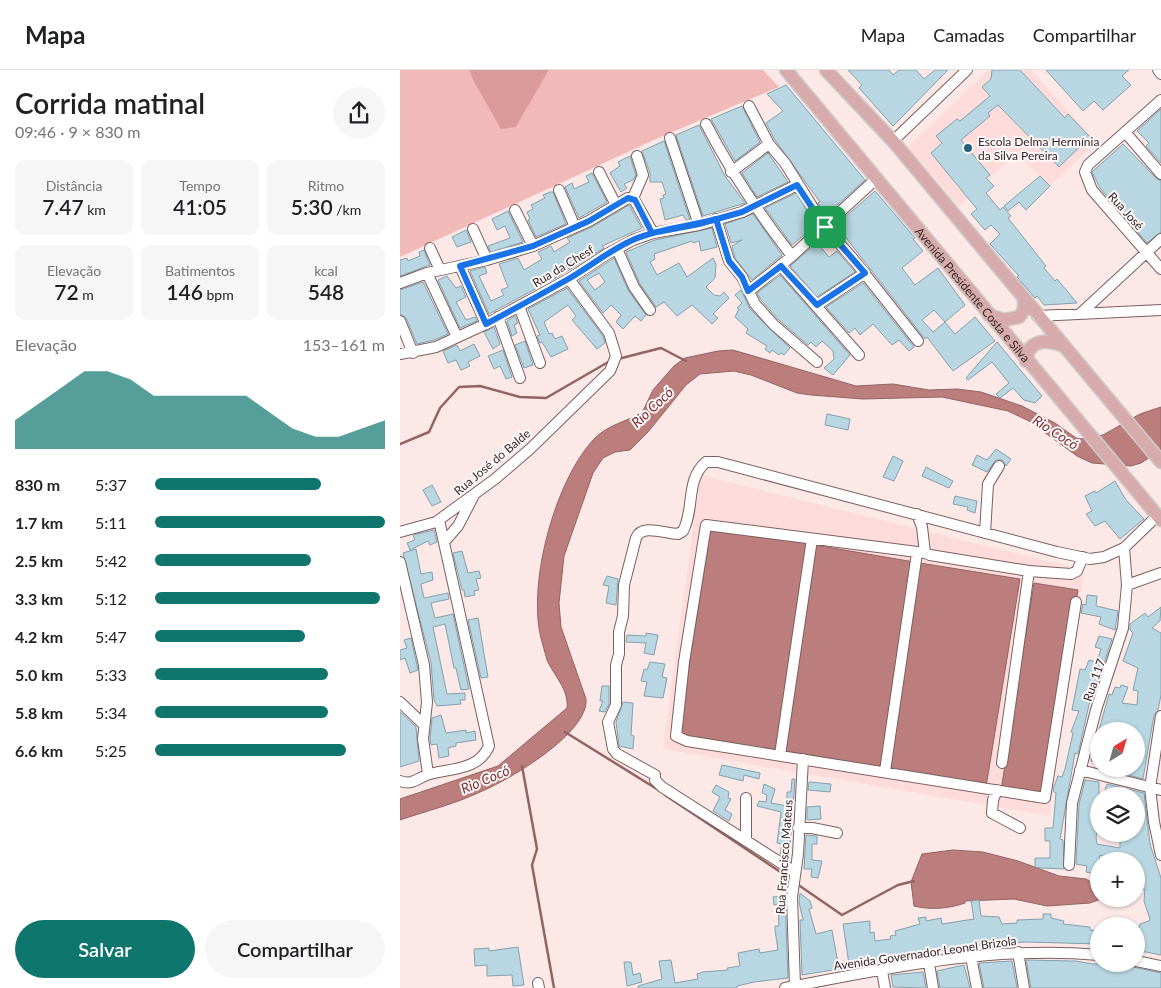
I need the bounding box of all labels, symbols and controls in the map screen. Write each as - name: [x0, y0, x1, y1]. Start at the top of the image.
- text: Mapa: [25, 20, 85, 49]
- text: Mapa: [861, 24, 905, 46]
- text: Camadas: [933, 24, 1005, 46]
- text: Compartilhar: [1033, 24, 1136, 46]
- text: Corrida matinal: [15, 86, 205, 120]
- button: share: [333, 87, 385, 139]
- text: 09:46 · 9 × 830 m: [15, 122, 140, 141]
- place label: Escola Delma Hermínia da Silva Pereira: [978, 134, 1099, 163]
- marker: Escola Delma Hermínia da Silva Pereira: [962, 142, 974, 154]
- text: Distância: [46, 177, 102, 194]
- text: Tempo: [179, 177, 221, 194]
- text: Ritmo: [308, 177, 344, 194]
- street label: Rua José: [1105, 189, 1147, 233]
- text: 7.47: [42, 194, 84, 219]
- text: 41:05: [173, 194, 227, 219]
- text: 5:30: [291, 194, 333, 219]
- text: km: [84, 201, 106, 218]
- text: /km: [333, 201, 361, 218]
- pin: [804, 206, 846, 248]
- icon: arrive: [811, 213, 839, 241]
- street label: Avenida Presidente Costa e Silva: [912, 224, 1034, 365]
- street label: Rua da Chesf: [529, 241, 597, 290]
- text: Elevação: [47, 262, 101, 279]
- text: Batimentos: [165, 262, 235, 279]
- text: kcal: [314, 262, 338, 279]
- text: 72: [54, 279, 79, 304]
- text: 146: [166, 279, 203, 304]
- text: 548: [308, 279, 344, 304]
- text: m: [79, 286, 94, 303]
- text: bpm: [203, 286, 234, 303]
- text: Elevação: [15, 335, 77, 354]
- text: 153–161 m: [303, 335, 385, 354]
- water label: Rio Cocó: [628, 383, 676, 431]
- water label: Rio Cocó: [1030, 411, 1082, 453]
- street label: Rua José do Balde: [451, 426, 533, 498]
- text: 830 m: [15, 475, 60, 494]
- text: 5:37: [95, 475, 127, 494]
- text: 1.7 km: [15, 513, 63, 532]
- text: 5:11: [95, 513, 127, 532]
- text: 2.5 km: [15, 551, 63, 570]
- text: 5:42: [95, 551, 127, 570]
- text: 3.3 km: [15, 589, 63, 608]
- text: 5:12: [95, 589, 127, 608]
- text: 4.2 km: [15, 627, 63, 646]
- text: 5:47: [95, 627, 127, 646]
- street label: Rua 117: [1080, 657, 1108, 703]
- text: 5.0 km: [15, 665, 63, 684]
- text: 5:33: [95, 665, 127, 684]
- text: 5.8 km: [15, 703, 63, 722]
- text: 5:34: [95, 703, 127, 722]
- north arrow: [1090, 722, 1145, 778]
- map controls: [1090, 722, 1145, 972]
- text: 6.6 km: [15, 741, 63, 760]
- text: 5:25: [95, 741, 127, 760]
- water label: Rio Cocó: [458, 761, 512, 797]
- button: layers: [1090, 787, 1145, 842]
- street label: Rua Francisco Mateus: [773, 799, 795, 915]
- button: +: [1090, 852, 1145, 907]
- button: −: [1090, 917, 1145, 972]
- button: Salvar: [15, 920, 195, 978]
- button: Compartilhar: [205, 920, 385, 978]
- street label: Avenida Governador Leonel Brizola: [833, 933, 1017, 973]

